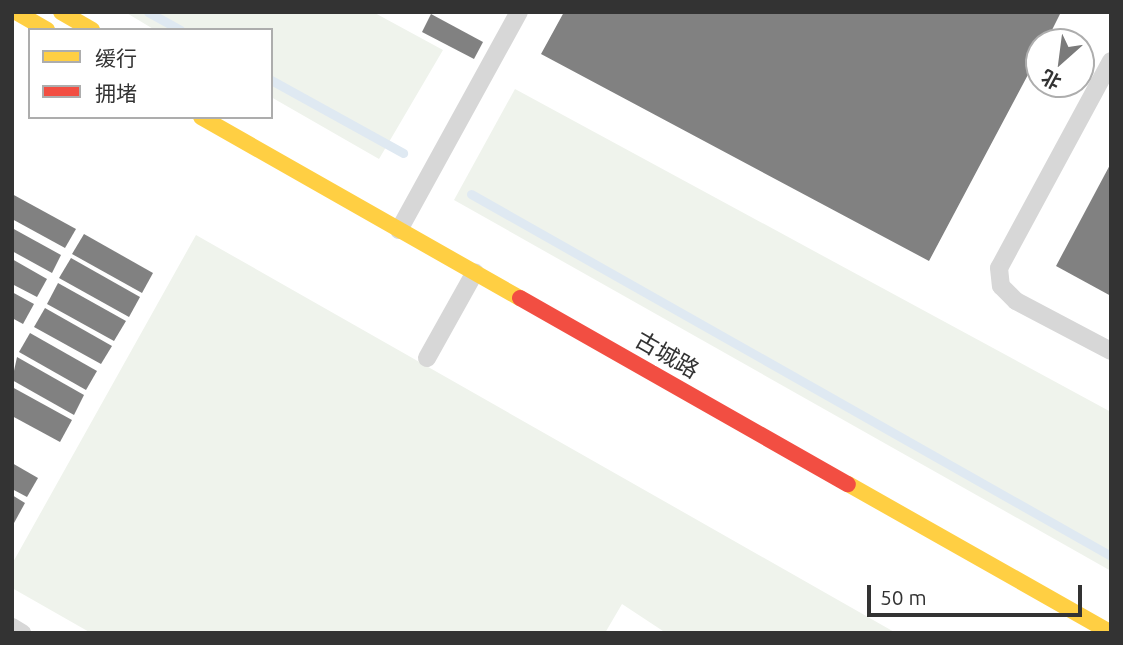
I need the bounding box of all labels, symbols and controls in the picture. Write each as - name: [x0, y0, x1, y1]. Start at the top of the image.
- legend: [28, 28, 273, 119]
- north arrow: [1025, 28, 1095, 98]
- text: 缓行: [95, 46, 137, 70]
- text: 北: [1038, 66, 1065, 94]
- text: 拥堵: [95, 81, 137, 105]
- street label: 古城路: [630, 326, 704, 384]
- scale bar: [871, 572, 1086, 616]
- text: 50 m: [880, 585, 927, 609]

